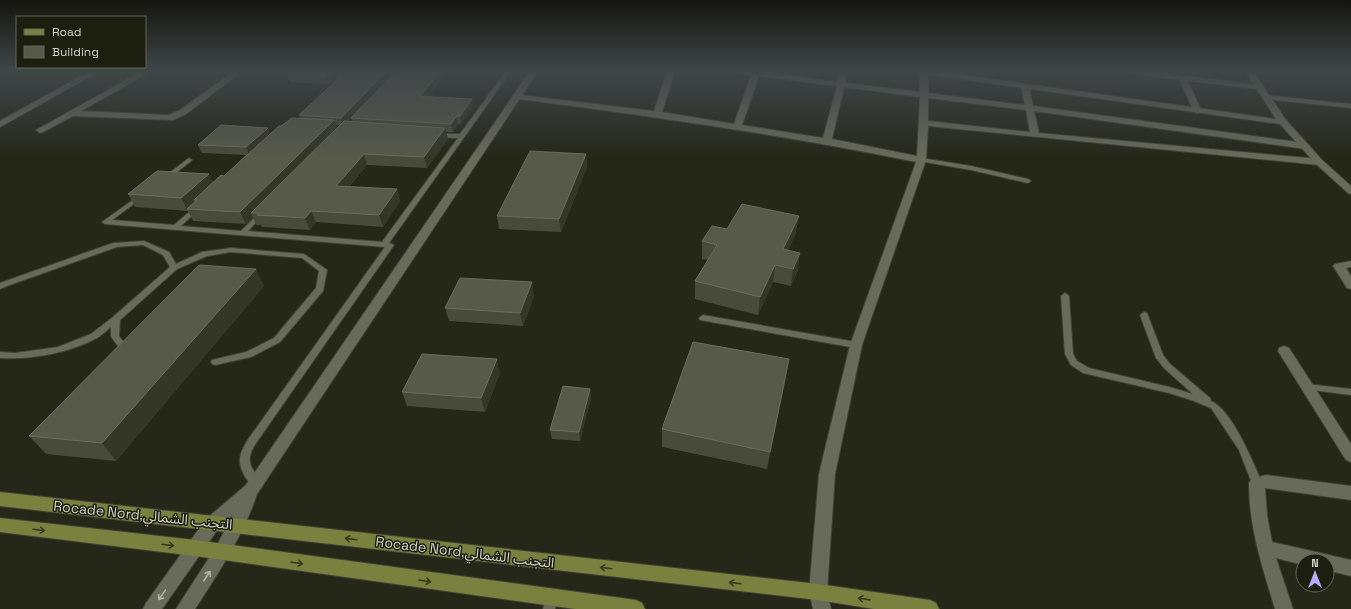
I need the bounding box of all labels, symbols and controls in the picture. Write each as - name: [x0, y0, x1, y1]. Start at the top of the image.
- legend: [16, 16, 146, 68]
- text: Road: [52, 24, 81, 40]
- text: Building: [52, 44, 99, 60]
- street label: Rocade Nord,التجنب الشمالي: [52, 497, 233, 536]
- one-way arrow: [32, 526, 45, 533]
- street label: Rocade Nord,التجنب الشمالي: [374, 532, 555, 574]
- one-way arrow: [345, 535, 358, 543]
- one-way arrow: [161, 541, 174, 549]
- north arrow: [1295, 553, 1335, 593]
- text: N: [1311, 556, 1319, 570]
- one-way arrow: [290, 559, 303, 567]
- one-way arrow: [599, 564, 612, 572]
- one-way arrow: [202, 571, 211, 582]
- one-way arrow: [418, 577, 431, 585]
- one-way arrow: [729, 579, 742, 587]
- one-way arrow: [158, 589, 167, 600]
- one-way arrow: [858, 595, 871, 603]

